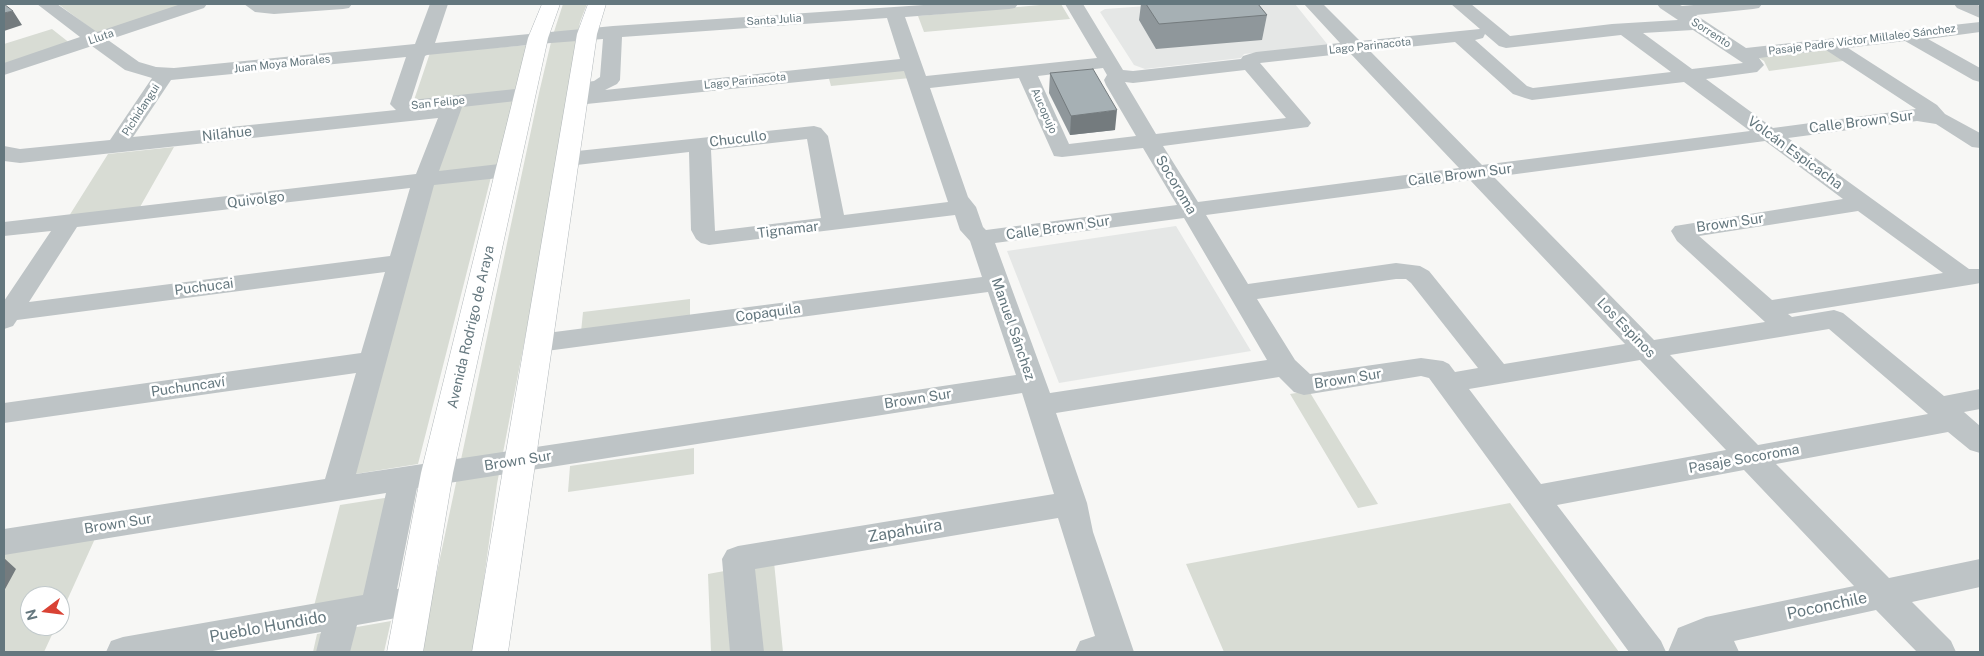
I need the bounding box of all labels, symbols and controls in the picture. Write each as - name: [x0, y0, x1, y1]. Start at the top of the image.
- street label: Santa Julia: [746, 11, 802, 29]
- street label: Sorrento: [1689, 15, 1733, 51]
- street label: Pasaje Padre Víctor Millaleo Sánchez: [1768, 22, 1956, 58]
- street label: Lluta: [86, 26, 116, 48]
- street label: Lago Parinacota: [1328, 35, 1412, 57]
- street label: Juan Moya Morales: [233, 52, 331, 76]
- street label: Lago Parinacota: [703, 70, 787, 92]
- street label: Pichidangui: [119, 81, 163, 139]
- street label: Aucopujo: [1028, 86, 1060, 136]
- street label: San Felipe: [411, 94, 465, 112]
- street label: Calle Brown Sur: [1808, 107, 1914, 137]
- street label: Volcán Espicacha: [1744, 113, 1846, 193]
- street label: Nilahue: [201, 123, 253, 145]
- street label: Chucullo: [708, 127, 768, 151]
- street label: Socoroma: [1152, 152, 1200, 218]
- street label: Calle Brown Sur: [1407, 160, 1513, 190]
- street label: Quivolgo: [226, 188, 286, 212]
- street label: Brown Sur: [1695, 210, 1765, 236]
- street label: Calle Brown Sur: [1005, 212, 1111, 244]
- street label: Tignamar: [756, 218, 820, 242]
- street label: Avenida Rodrigo de Araya: [444, 244, 498, 410]
- street label: Puchucai: [173, 275, 235, 299]
- street label: Manuel Sánchez: [988, 276, 1038, 382]
- street label: Los Espinos: [1593, 295, 1659, 361]
- street label: Copaquila: [734, 300, 802, 326]
- street label: Brown Sur: [1313, 365, 1383, 393]
- street label: Puchuncaví: [150, 374, 226, 400]
- street label: Brown Sur: [883, 385, 953, 413]
- street label: Pasaje Socoroma: [1687, 441, 1801, 477]
- street label: Brown Sur: [483, 447, 553, 475]
- street label: Brown Sur: [83, 510, 153, 538]
- street label: Zapahuira: [866, 515, 944, 547]
- north arrow: [20, 586, 70, 636]
- street label: Poconchile: [1785, 588, 1869, 624]
- text: N: [22, 607, 41, 622]
- street label: Pueblo Hundido: [208, 607, 328, 647]

